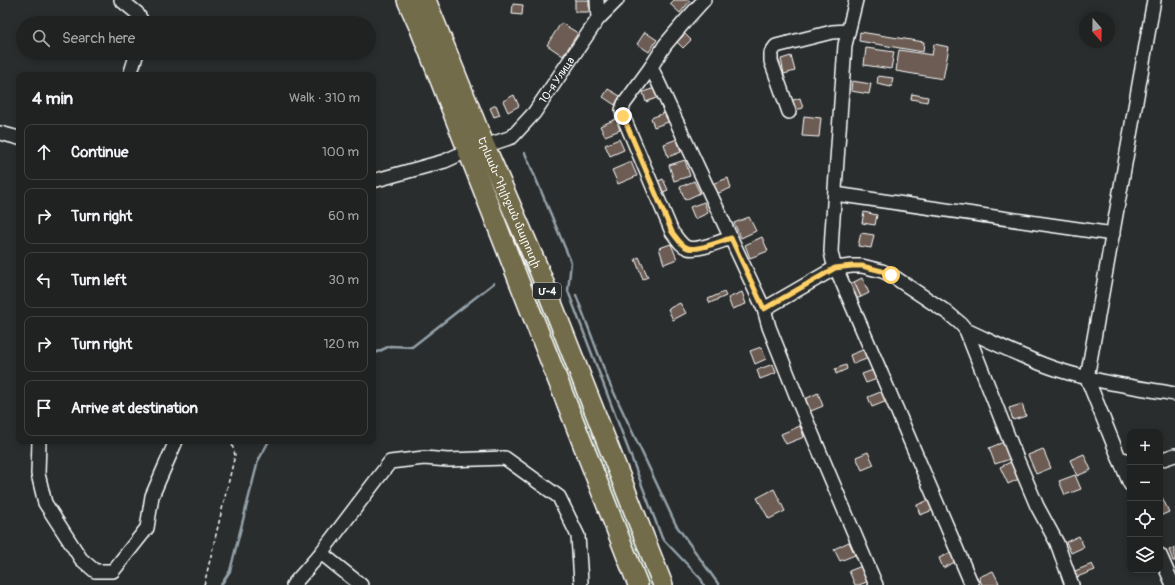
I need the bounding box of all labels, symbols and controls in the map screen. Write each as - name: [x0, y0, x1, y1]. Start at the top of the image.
- north arrow: [1079, 12, 1115, 48]
- search box: [16, 16, 376, 60]
- icon: search: [30, 27, 52, 49]
- text: Search here: [62, 29, 135, 48]
- street label: 10-я Улица: [537, 54, 577, 106]
- text: 4 min: [32, 88, 73, 109]
- text: Walk · 310 m: [289, 90, 360, 106]
- route end: [614, 107, 632, 125]
- street label: Երևան-Դիլիջան մայրուղի: [475, 135, 543, 270]
- icon: ahead: [33, 141, 55, 163]
- text: Continue: [71, 143, 129, 162]
- text: 100 m: [322, 144, 359, 160]
- icon: right: [33, 205, 55, 227]
- text: Turn right: [71, 207, 132, 226]
- text: 60 m: [328, 208, 359, 224]
- route start: [882, 266, 900, 284]
- icon: left: [33, 269, 55, 291]
- text: Turn left: [71, 271, 127, 290]
- text: 30 m: [329, 272, 359, 288]
- road number: Մ-4: [533, 283, 561, 299]
- icon: right: [33, 333, 55, 355]
- text: Turn right: [71, 335, 132, 354]
- text: 120 m: [323, 336, 359, 352]
- icon: arrive: [33, 397, 55, 419]
- text: Arrive at destination: [71, 399, 198, 418]
- map controls: [1127, 429, 1163, 573]
- button: +: [1127, 429, 1163, 465]
- button: −: [1127, 465, 1163, 501]
- button: locate: [1127, 501, 1163, 537]
- button: layers: [1127, 537, 1163, 573]

